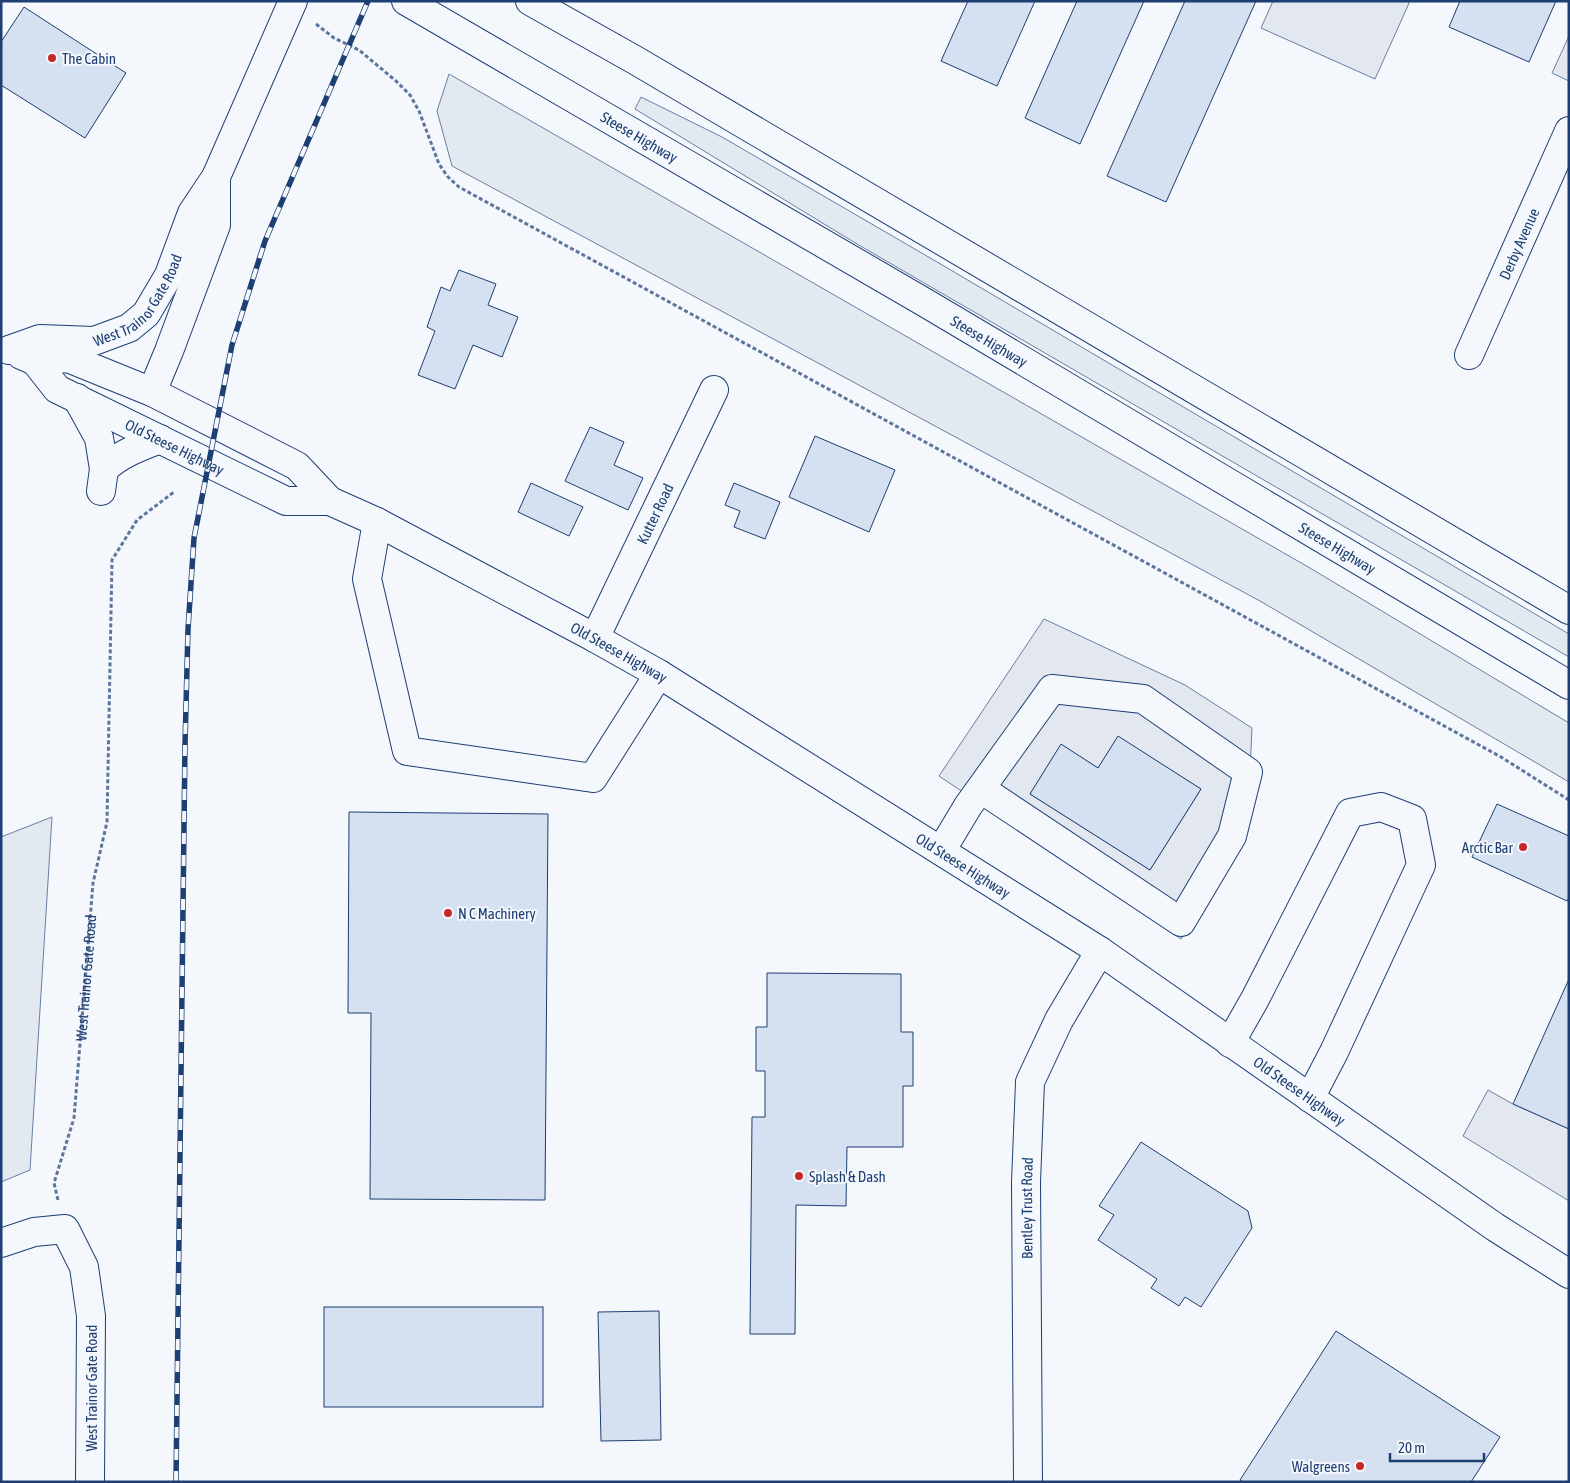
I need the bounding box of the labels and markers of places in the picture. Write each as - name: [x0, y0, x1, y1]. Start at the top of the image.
- place label: The Cabin: [62, 50, 116, 67]
- marker: The Cabin: [46, 52, 58, 64]
- place label: Arctic Bar: [1462, 839, 1514, 856]
- marker: Arctic Bar: [1517, 841, 1529, 853]
- place label: N C Machinery: [458, 905, 536, 922]
- marker: N C Machinery: [442, 907, 454, 919]
- place label: Splash & Dash: [809, 1168, 886, 1185]
- marker: Splash & Dash: [793, 1170, 805, 1182]
- place label: Walgreens: [1292, 1458, 1350, 1475]
- marker: Walgreens: [1354, 1460, 1366, 1472]

